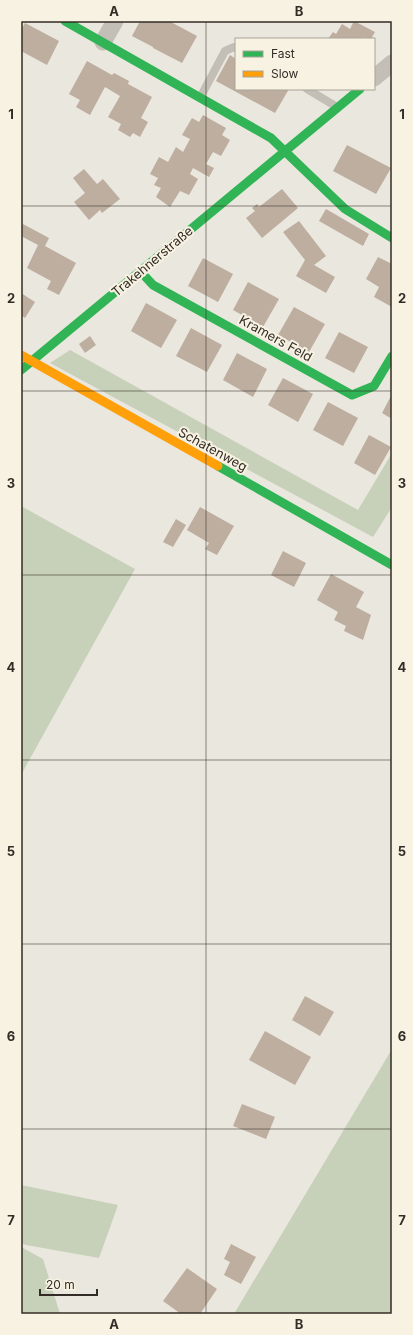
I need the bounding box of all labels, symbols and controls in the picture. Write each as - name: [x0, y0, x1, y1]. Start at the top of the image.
- text: A: [109, 3, 119, 19]
- text: B: [295, 3, 304, 19]
- legend: [235, 38, 375, 90]
- text: Fast: [271, 46, 295, 61]
- text: Slow: [271, 66, 299, 81]
- text: 1: [8, 106, 14, 122]
- text: 1: [399, 106, 405, 122]
- street label: Trakehnerstraße: [108, 222, 196, 300]
- text: 2: [7, 290, 15, 306]
- text: 2: [398, 290, 406, 306]
- street label: Kramers Feld: [237, 311, 315, 365]
- street label: Schatenweg: [176, 424, 250, 474]
- text: 3: [7, 475, 15, 491]
- text: 3: [398, 475, 406, 491]
- text: 4: [7, 659, 16, 675]
- text: 4: [398, 659, 407, 675]
- text: 5: [7, 843, 15, 859]
- text: 5: [398, 843, 406, 859]
- text: 6: [7, 1028, 15, 1044]
- text: 6: [398, 1028, 406, 1044]
- text: 7: [7, 1212, 15, 1228]
- text: 7: [398, 1212, 406, 1228]
- scale bar: [40, 1271, 97, 1297]
- text: 20 m: [46, 1277, 75, 1292]
- text: A: [109, 1316, 119, 1332]
- text: B: [295, 1316, 304, 1332]

